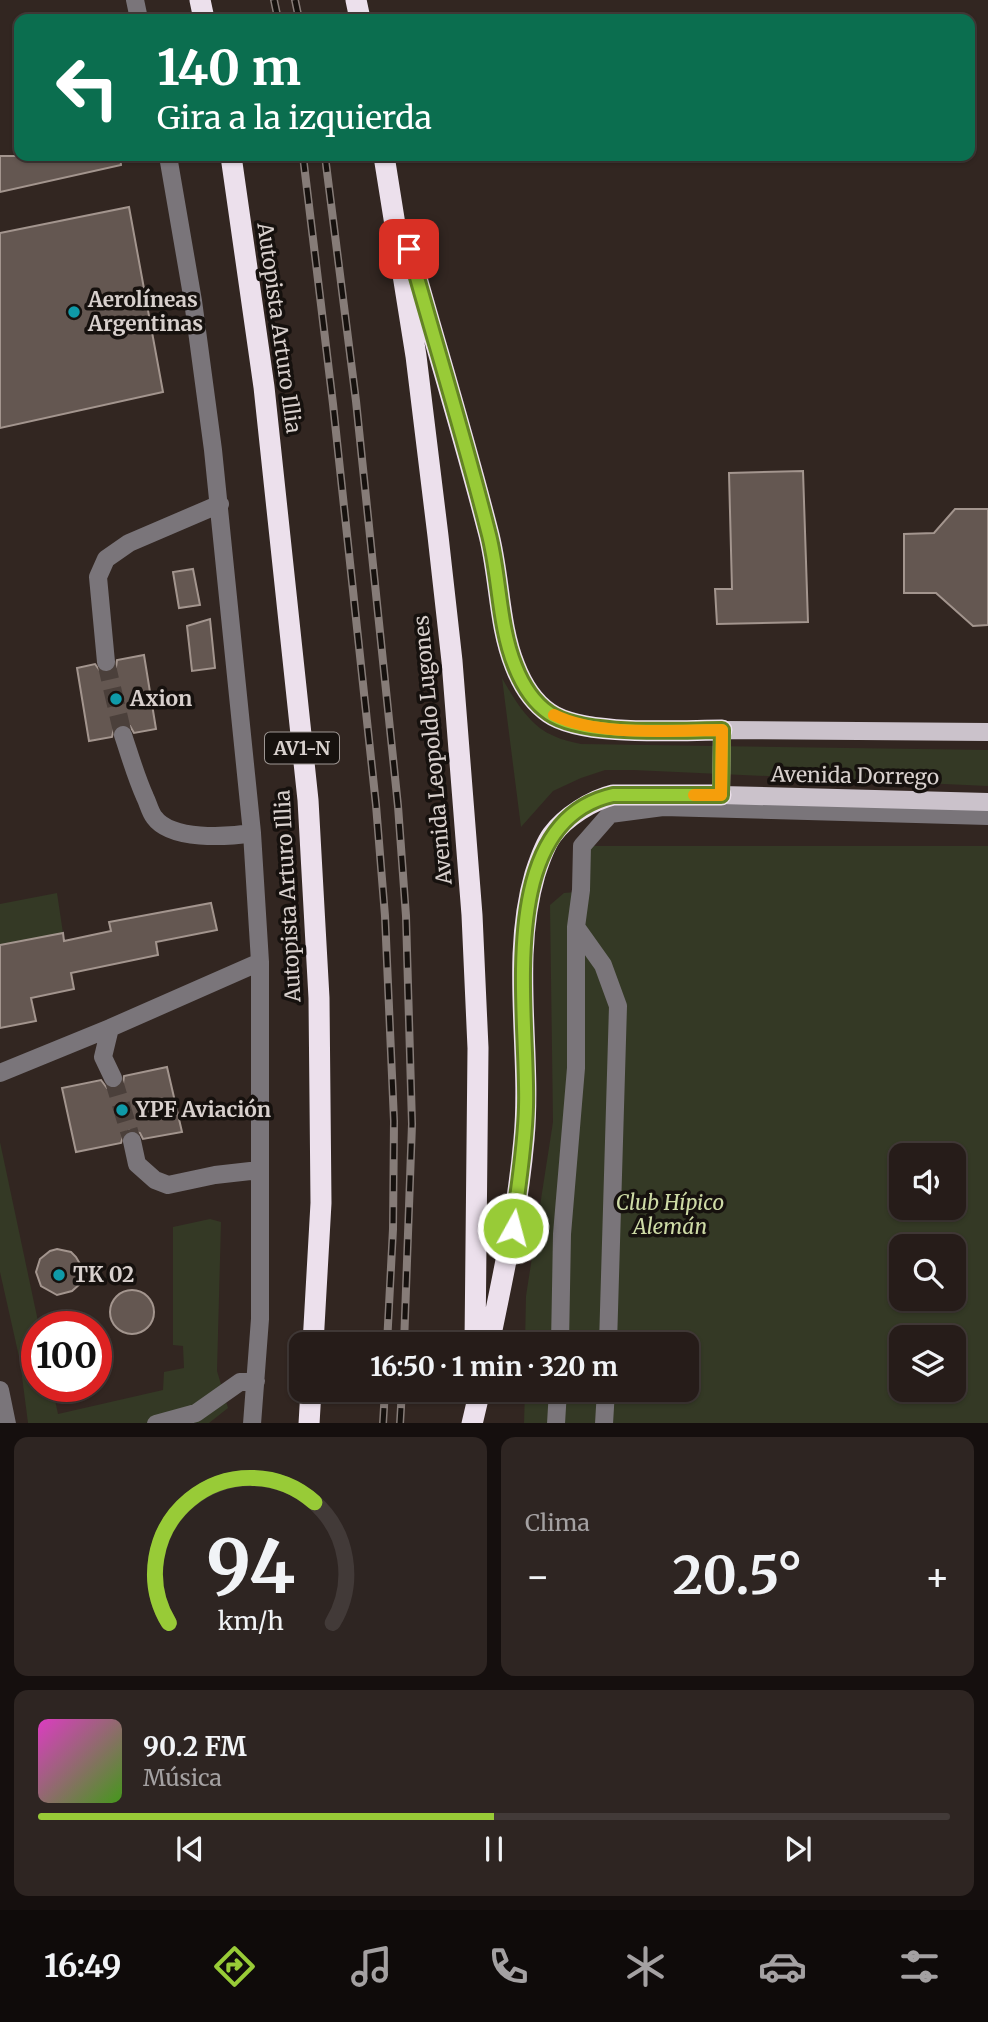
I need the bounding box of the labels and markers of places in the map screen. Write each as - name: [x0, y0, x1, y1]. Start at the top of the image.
- pin: [379, 219, 439, 279]
- place label: Aerolíneas Argentinas: [87, 286, 203, 337]
- marker: Aerolíneas Argentinas: [66, 304, 82, 320]
- place label: Axion: [129, 685, 192, 712]
- marker: Axion: [108, 691, 124, 707]
- place label: YPF Aviación: [135, 1096, 271, 1123]
- marker: YPF Aviación: [114, 1102, 130, 1118]
- place label: TK 02: [73, 1261, 134, 1288]
- marker: TK 02: [51, 1267, 67, 1283]

